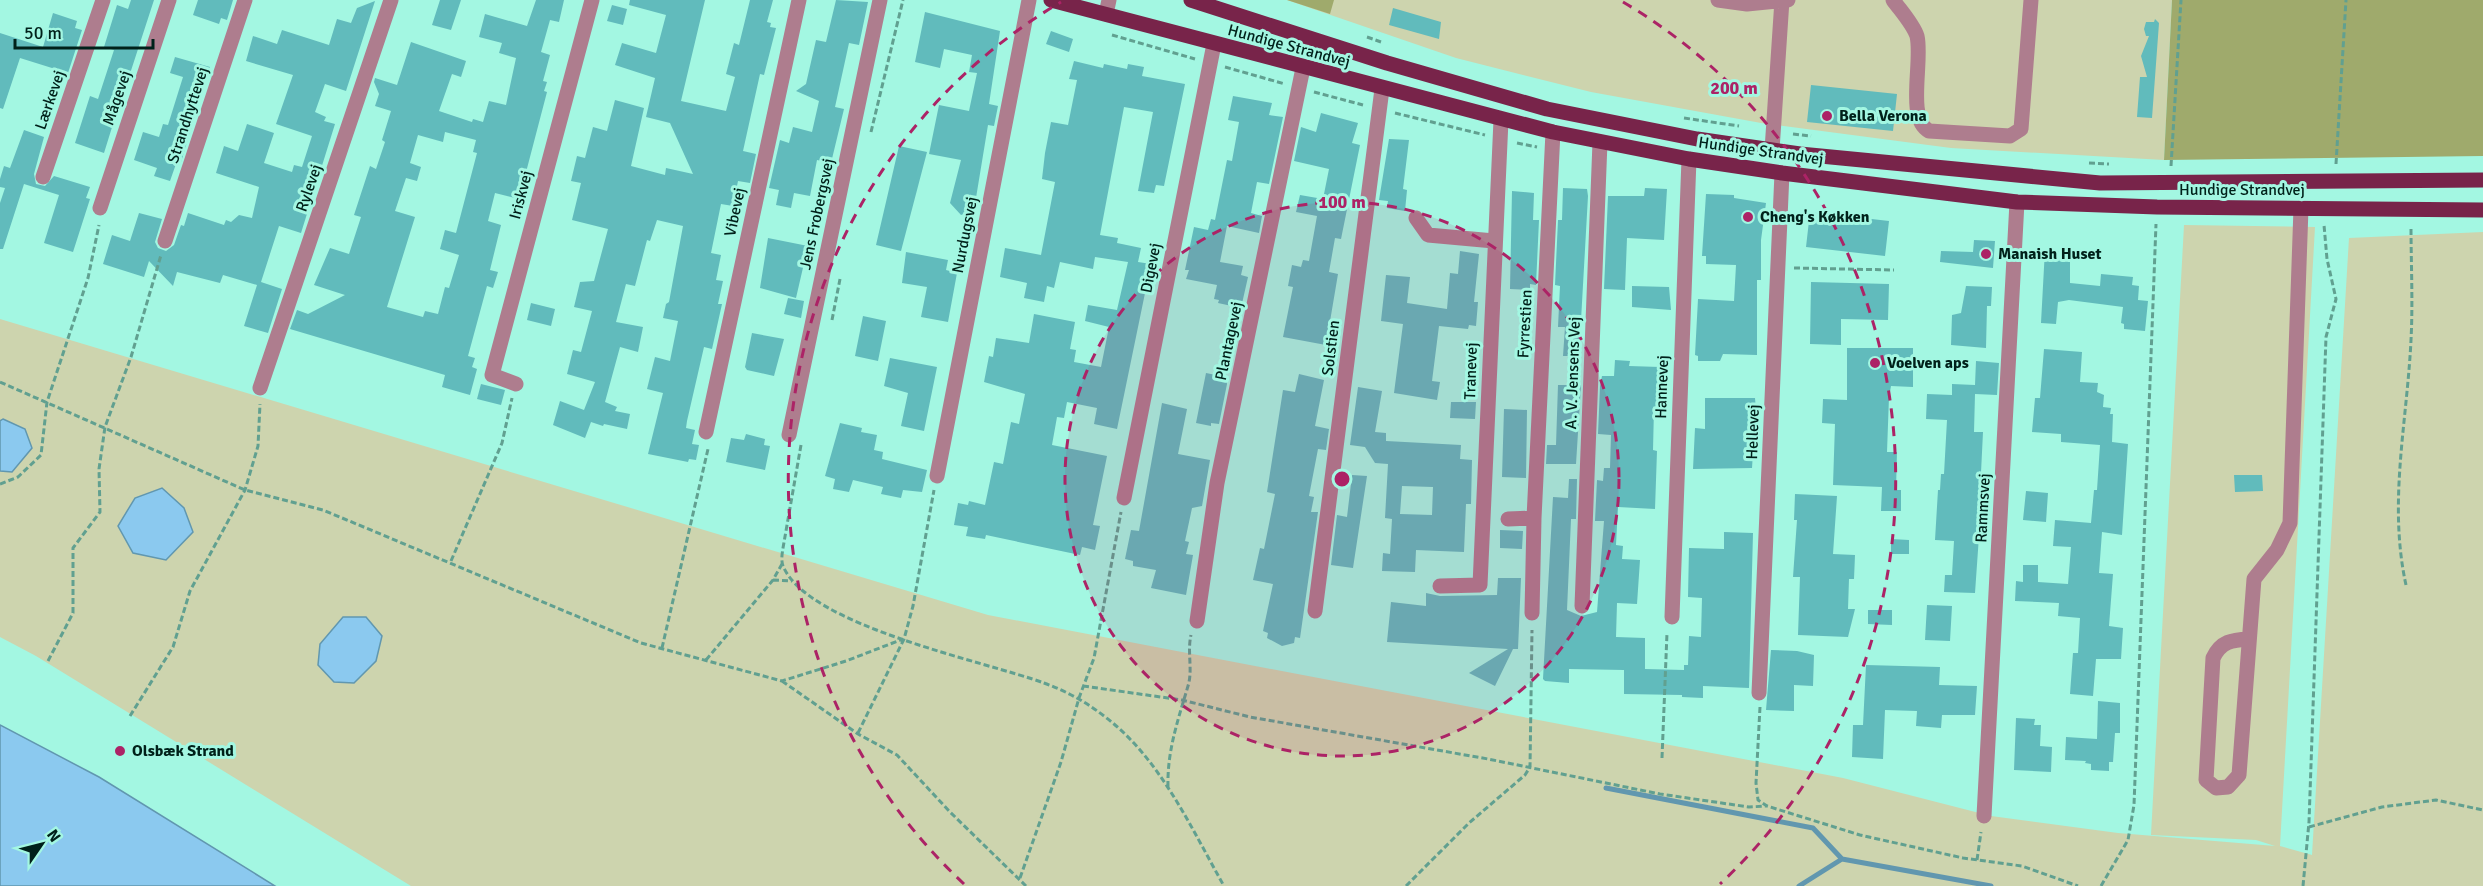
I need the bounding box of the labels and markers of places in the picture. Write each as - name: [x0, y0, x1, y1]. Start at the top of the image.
- place label: Bella Verona: [1839, 106, 1927, 126]
- marker: Bella Verona: [1820, 109, 1834, 123]
- place label: Cheng's Køkken: [1760, 207, 1870, 227]
- marker: Cheng's Køkken: [1741, 210, 1755, 224]
- place label: Manaish Huset: [1998, 244, 2101, 264]
- marker: Manaish Huset: [1979, 247, 1993, 261]
- place label: Voelven aps: [1887, 353, 1969, 373]
- marker: Voelven aps: [1868, 356, 1882, 370]
- centre of rings: [1332, 469, 1352, 489]
- place label: Olsbæk Strand: [132, 741, 234, 761]
- marker: Olsbæk Strand: [113, 744, 127, 758]

